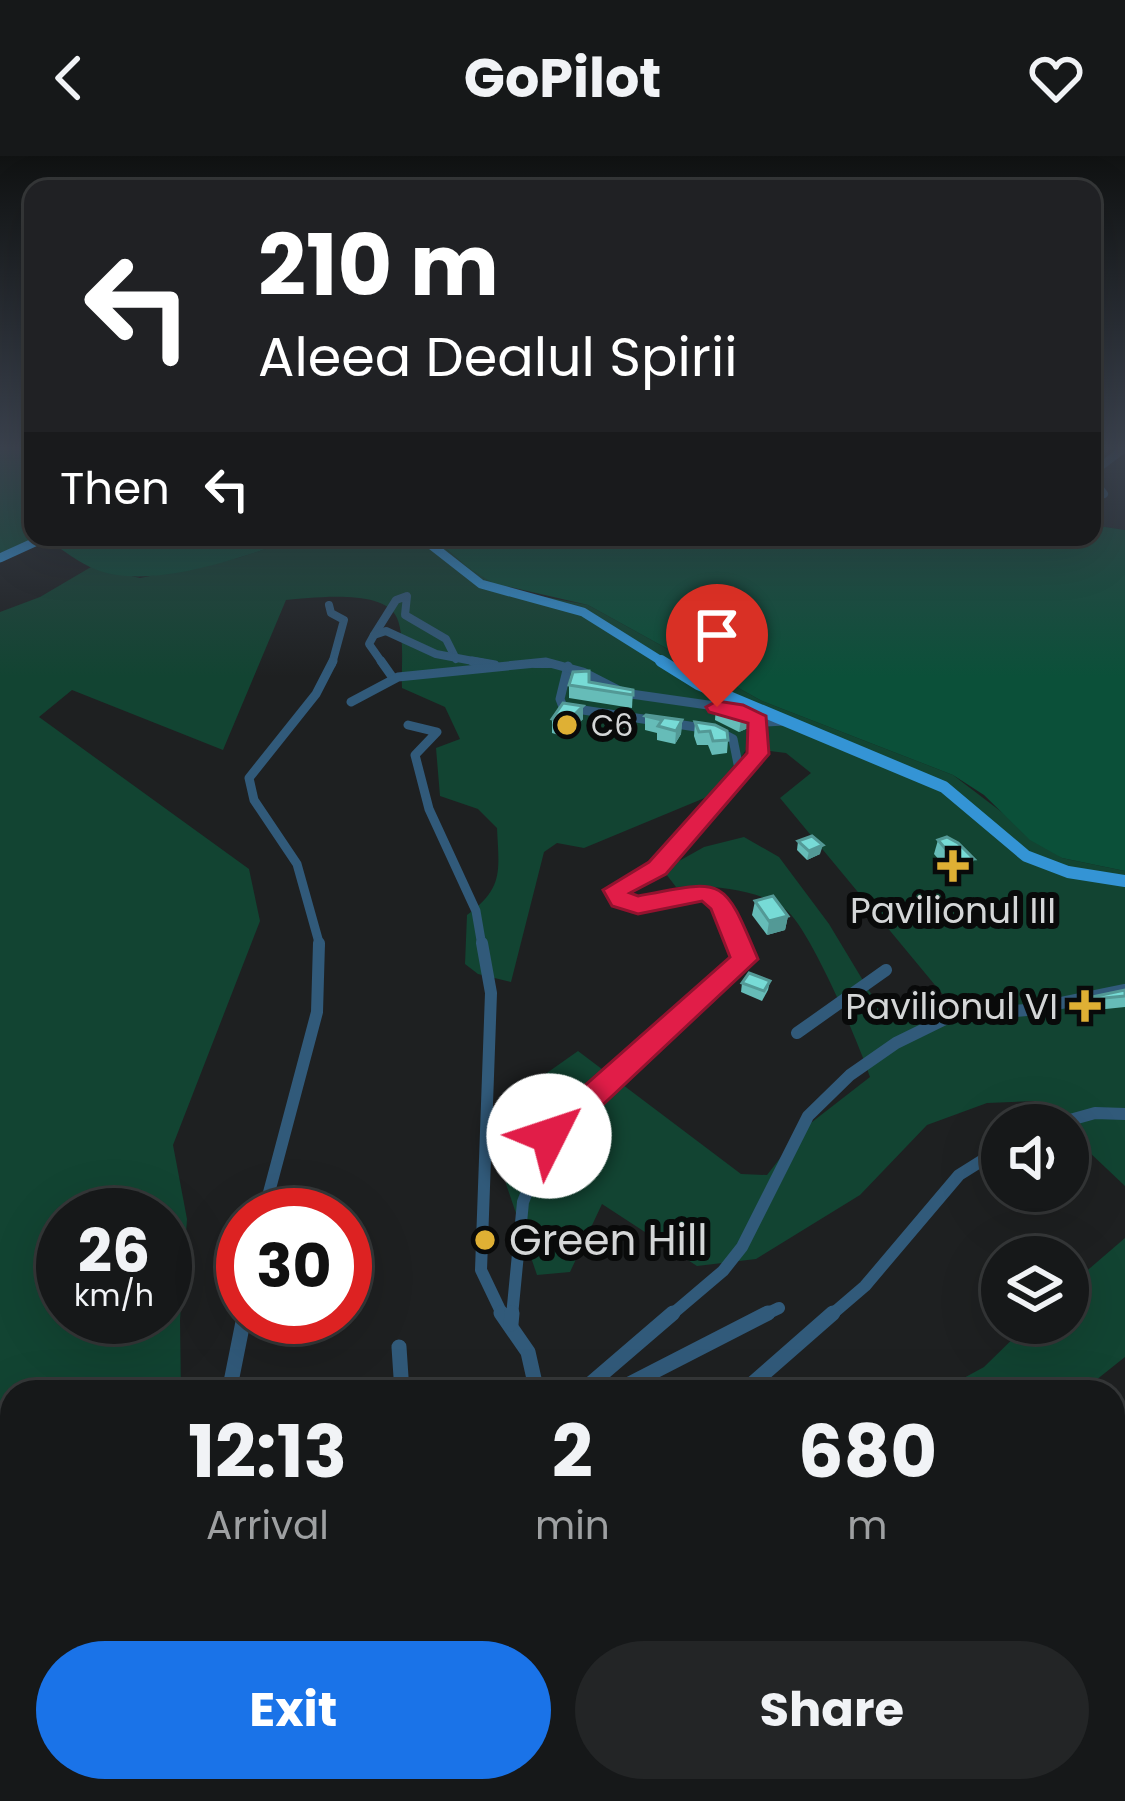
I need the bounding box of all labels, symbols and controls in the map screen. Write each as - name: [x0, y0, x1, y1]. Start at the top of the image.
- text: GoPilot: [464, 40, 661, 116]
- icon: back: [36, 45, 102, 111]
- icon: heart: [1023, 45, 1089, 111]
- text: 210 m: [258, 207, 499, 324]
- icon: left: [60, 228, 216, 384]
- text: Aleea Dealul Spirii: [258, 319, 737, 395]
- icon: left: [194, 456, 260, 522]
- text: Then: [60, 457, 170, 520]
- pin: [666, 584, 768, 707]
- icon: arrive: [684, 602, 750, 668]
- place label: C6: [591, 704, 633, 747]
- marker: C6: [554, 712, 580, 738]
- marker: Pavilionul III: [937, 850, 969, 882]
- place label: Pavilionul III: [850, 885, 1056, 936]
- place label: Pavilionul VI: [845, 981, 1058, 1032]
- marker: Pavilionul VI: [1069, 990, 1101, 1022]
- position arrow: [486, 1073, 612, 1199]
- map controls: [981, 1104, 1089, 1344]
- button: sound: [981, 1104, 1089, 1212]
- speed limit sign: 30: [216, 1188, 372, 1344]
- text: 26: [78, 1209, 150, 1293]
- place label: Green Hill: [509, 1211, 708, 1270]
- marker: Green Hill: [472, 1227, 498, 1253]
- button: layers: [981, 1236, 1089, 1344]
- text: km/h: [74, 1274, 154, 1317]
- text: 12:13: [188, 1401, 347, 1502]
- text: 2: [552, 1401, 593, 1502]
- text: 680: [798, 1401, 937, 1502]
- text: Arrival: [206, 1498, 329, 1553]
- text: min: [535, 1498, 610, 1553]
- text: m: [847, 1498, 887, 1553]
- button: Exit: [36, 1641, 551, 1779]
- button: Share: [575, 1641, 1089, 1779]

